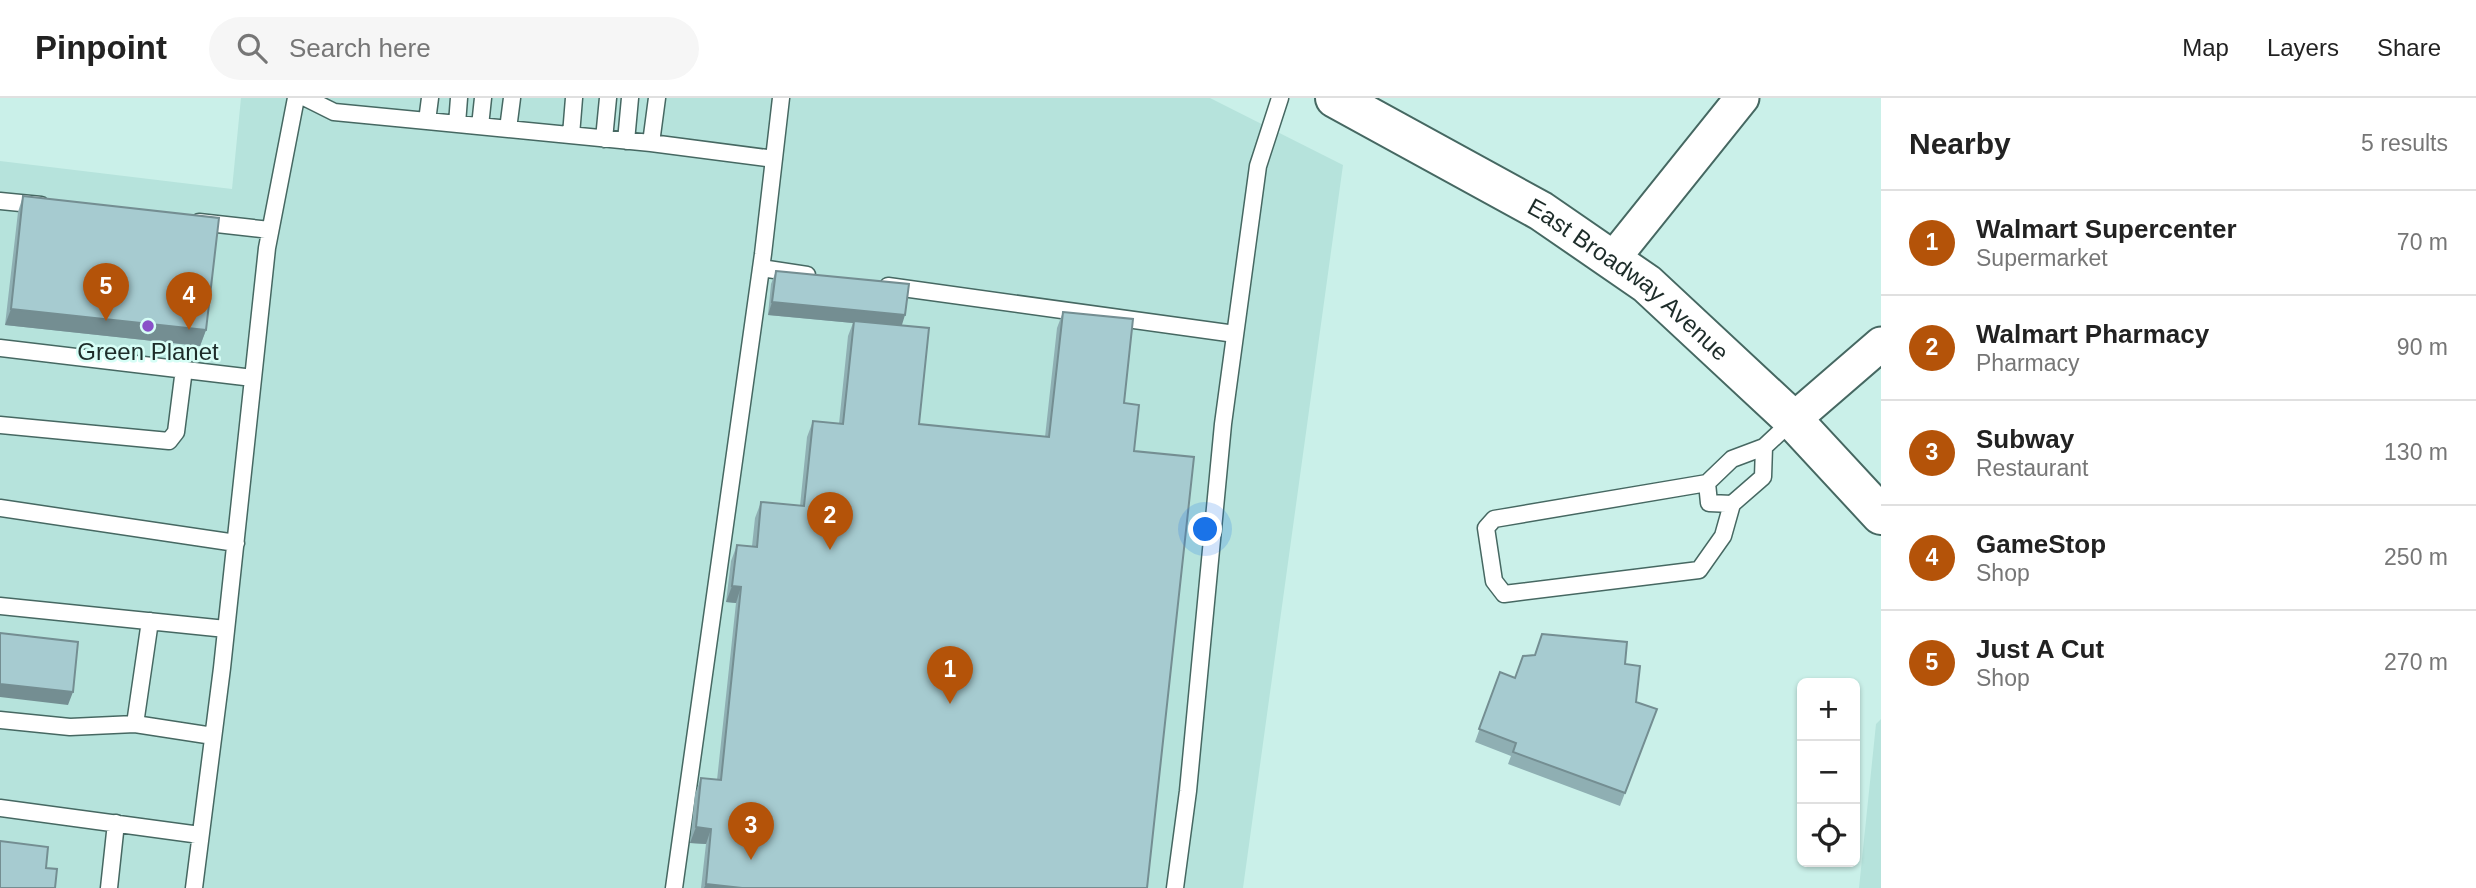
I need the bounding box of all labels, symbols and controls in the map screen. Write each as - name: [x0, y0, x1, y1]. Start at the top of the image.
- search box: [209, 17, 699, 80]
- text: Pinpoint: [35, 29, 167, 66]
- icon: search: [233, 29, 271, 67]
- text: Search here: [289, 33, 431, 63]
- text: Map: [2182, 34, 2229, 61]
- text: Layers: [2267, 34, 2339, 61]
- text: Share: [2377, 34, 2441, 61]
- text: Nearby: [1909, 127, 2011, 160]
- text: 5 results: [2361, 130, 2448, 156]
- street label: East Broadway Avenue: [1523, 193, 1734, 366]
- text: Walmart Supercenter: [1976, 214, 2237, 244]
- text: 1: [1926, 229, 1938, 255]
- text: 70 m: [2397, 229, 2448, 255]
- text: Supermarket: [1976, 245, 2108, 271]
- pin: 5: [83, 263, 129, 321]
- pin: 4: [166, 272, 212, 330]
- marker: Green Planet: [140, 318, 156, 334]
- text: Walmart Pharmacy: [1976, 319, 2209, 349]
- text: 2: [1926, 334, 1938, 360]
- text: 90 m: [2397, 334, 2448, 360]
- place label: Green Planet: [77, 338, 219, 365]
- text: Pharmacy: [1976, 350, 2080, 376]
- text: Subway: [1976, 424, 2074, 454]
- text: 3: [1926, 439, 1938, 465]
- text: 130 m: [2384, 439, 2448, 465]
- text: Restaurant: [1976, 455, 2089, 481]
- pin: 2: [807, 492, 853, 550]
- your location: [1188, 512, 1222, 546]
- text: GameStop: [1976, 529, 2106, 559]
- text: 4: [1926, 544, 1938, 570]
- text: 250 m: [2384, 544, 2448, 570]
- text: Shop: [1976, 560, 2030, 586]
- text: Just A Cut: [1976, 634, 2104, 664]
- pin: 1: [927, 646, 973, 704]
- text: 5: [1926, 649, 1938, 675]
- text: 270 m: [2384, 649, 2448, 675]
- text: Shop: [1976, 665, 2030, 691]
- map controls: [1797, 678, 1860, 867]
- button: +: [1797, 678, 1860, 741]
- button: −: [1797, 741, 1860, 804]
- pin: 3: [728, 802, 774, 860]
- button: locate: [1797, 804, 1860, 867]

